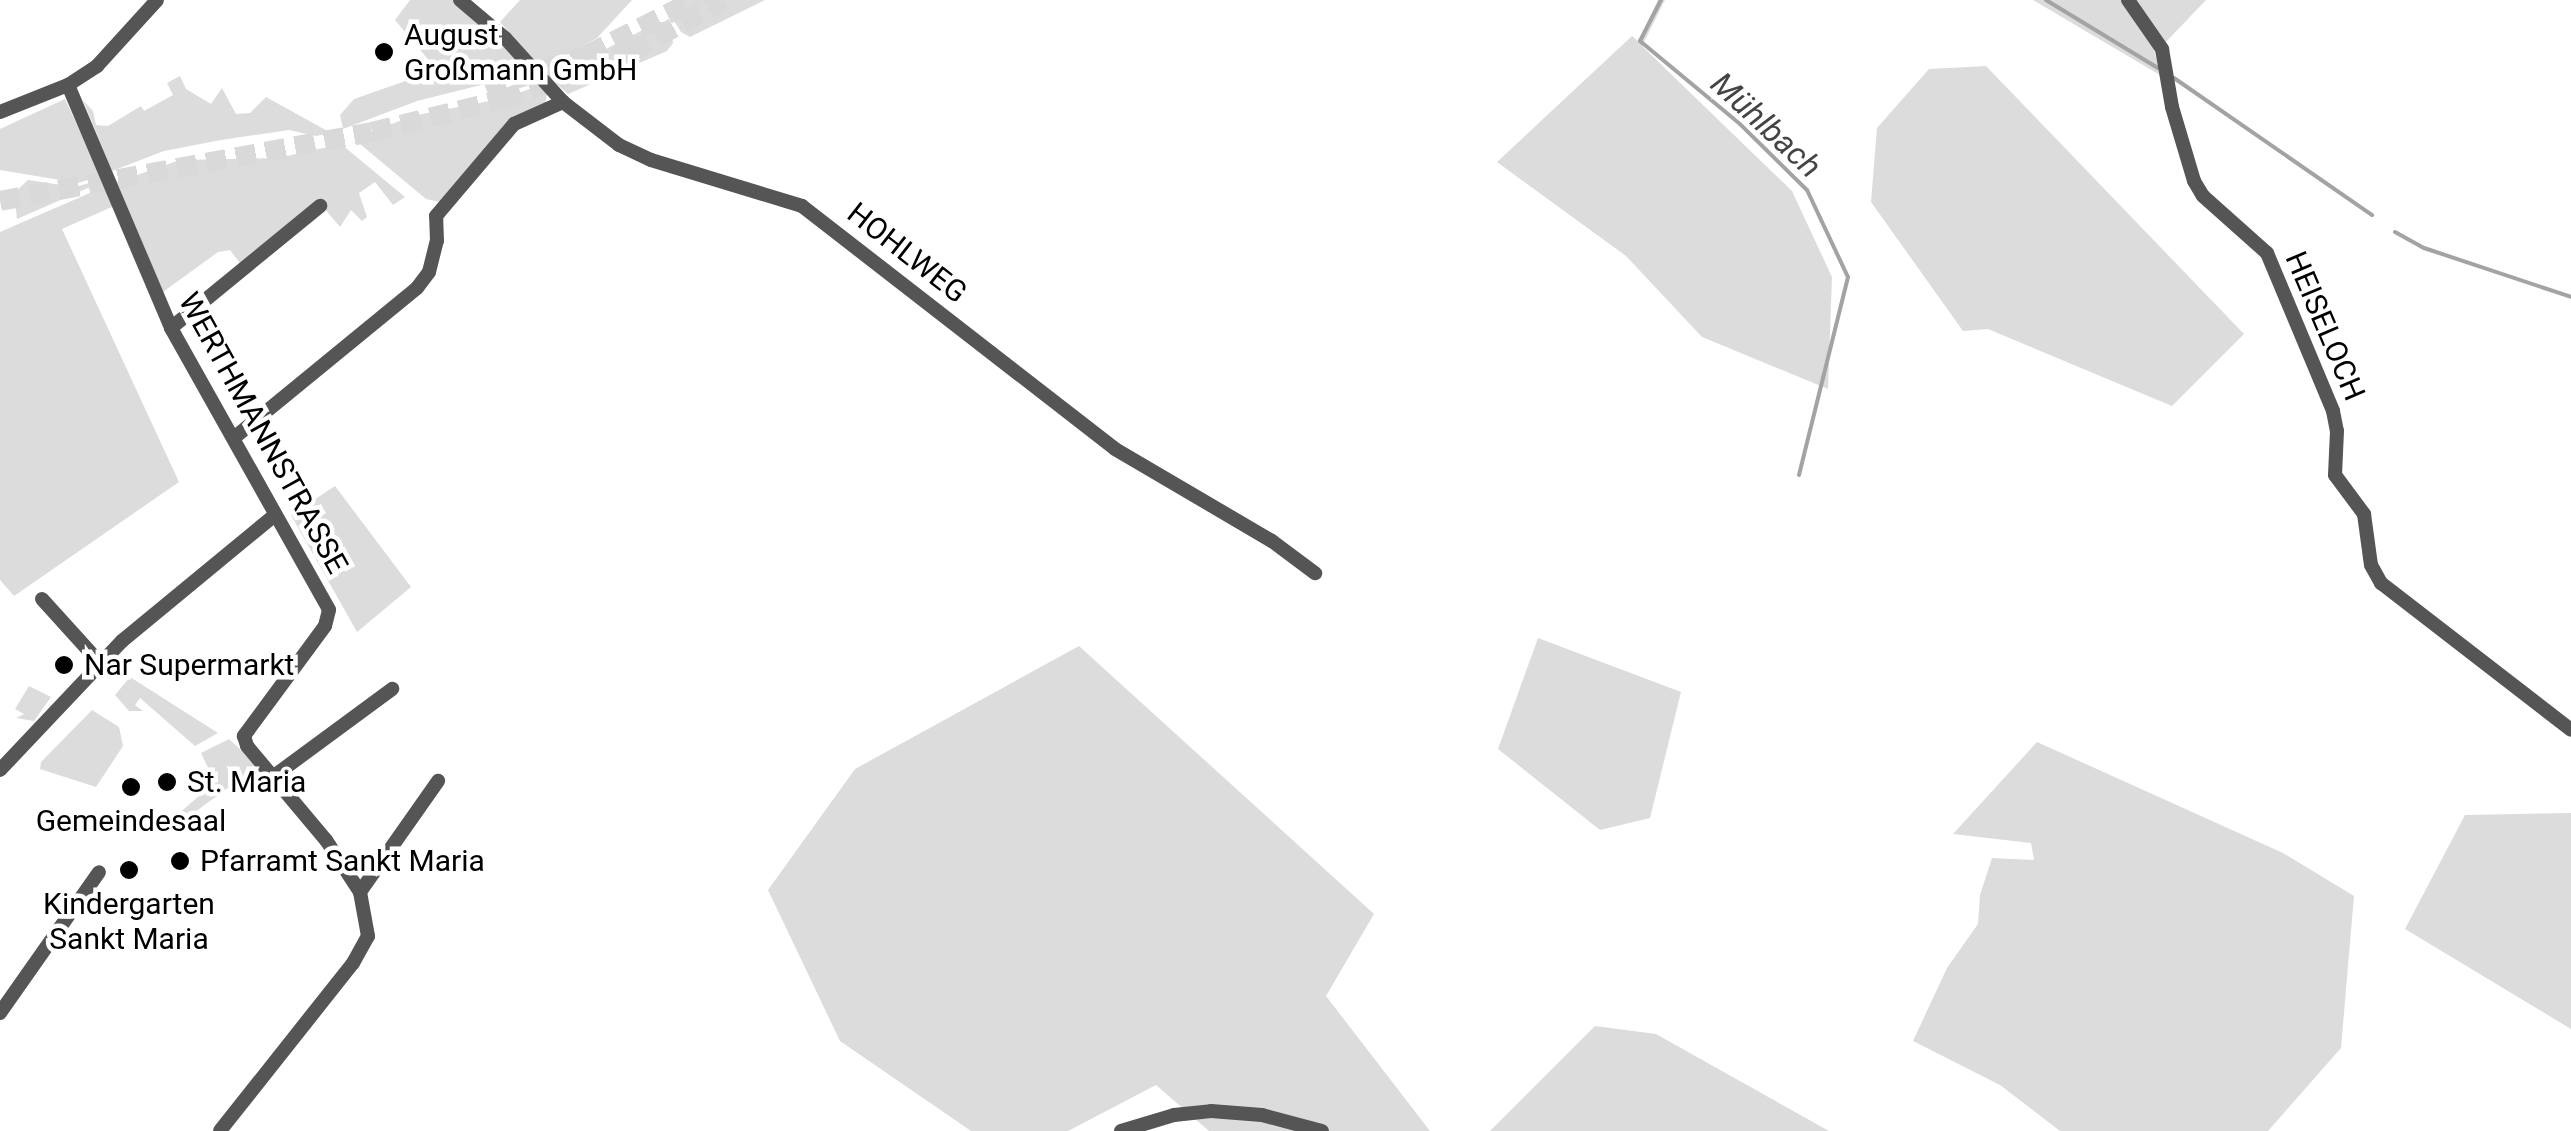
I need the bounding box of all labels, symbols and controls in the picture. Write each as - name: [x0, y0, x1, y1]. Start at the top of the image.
- place label: August Großmann GmbH: [404, 17, 637, 88]
- marker: August Großmann GmbH: [373, 41, 395, 63]
- water label: Mühlbach: [1703, 64, 1829, 186]
- street label: HOHLWEG: [840, 195, 974, 311]
- street label: HEISELOCH: [2278, 246, 2372, 406]
- street label: WERTHMANNSTRASSE: [171, 286, 355, 580]
- place label: Nar Supermarkt: [84, 647, 294, 683]
- marker: Nar Supermarkt: [53, 654, 75, 676]
- place label: St. Maria: [187, 764, 306, 800]
- marker: St. Maria: [156, 771, 178, 793]
- marker: Gemeindesaal: [120, 776, 142, 798]
- place label: Gemeindesaal: [36, 803, 226, 839]
- place label: Pfarramt Sankt Maria: [200, 843, 485, 879]
- marker: Pfarramt Sankt Maria: [169, 850, 191, 872]
- marker: Kindergarten Sankt Maria: [118, 859, 140, 881]
- place label: Kindergarten Sankt Maria: [43, 886, 215, 956]

